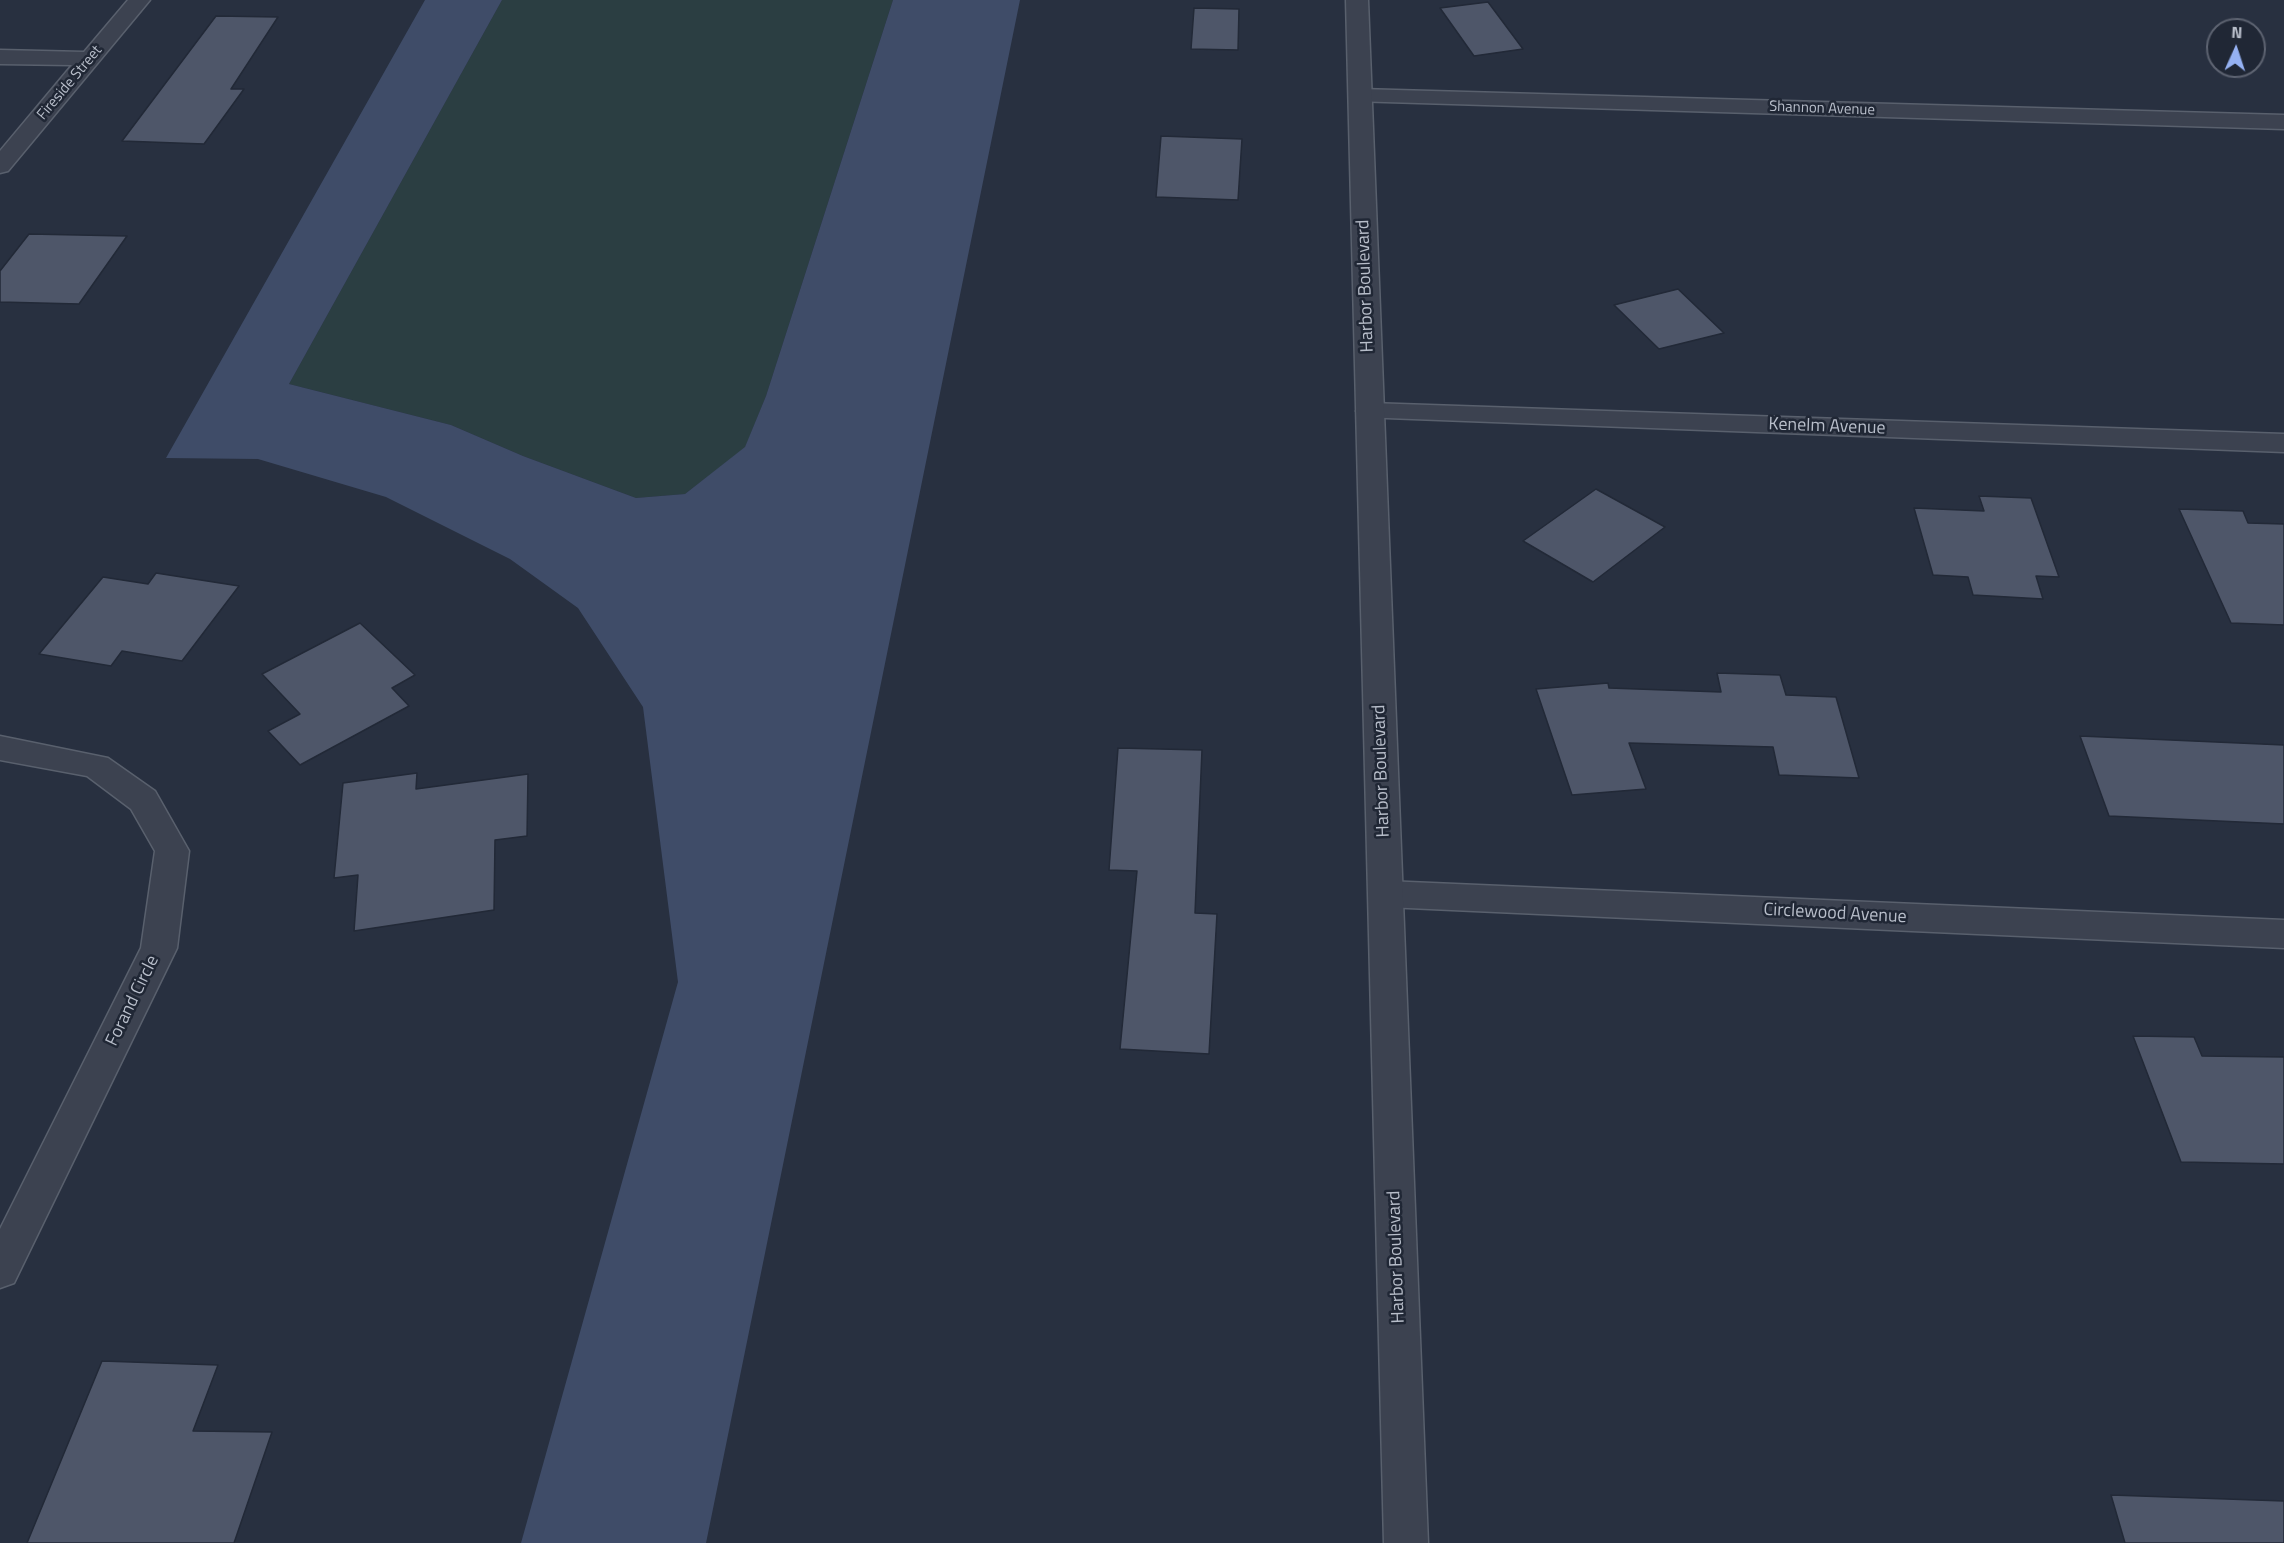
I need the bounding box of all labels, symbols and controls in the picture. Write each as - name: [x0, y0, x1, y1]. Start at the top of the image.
- north arrow: [2206, 18, 2266, 78]
- text: N: [2231, 20, 2243, 44]
- street label: Fireside Street: [34, 42, 106, 124]
- street label: Shannon Avenue: [1769, 98, 1875, 120]
- street label: Harbor Boulevard: [1353, 219, 1379, 353]
- street label: Kenelm Avenue: [1768, 414, 1886, 440]
- street label: Harbor Boulevard: [1369, 704, 1395, 838]
- street label: Circlewood Avenue: [1763, 899, 1907, 929]
- street label: Forand Circle: [102, 952, 164, 1050]
- street label: Harbor Boulevard: [1384, 1190, 1410, 1324]

